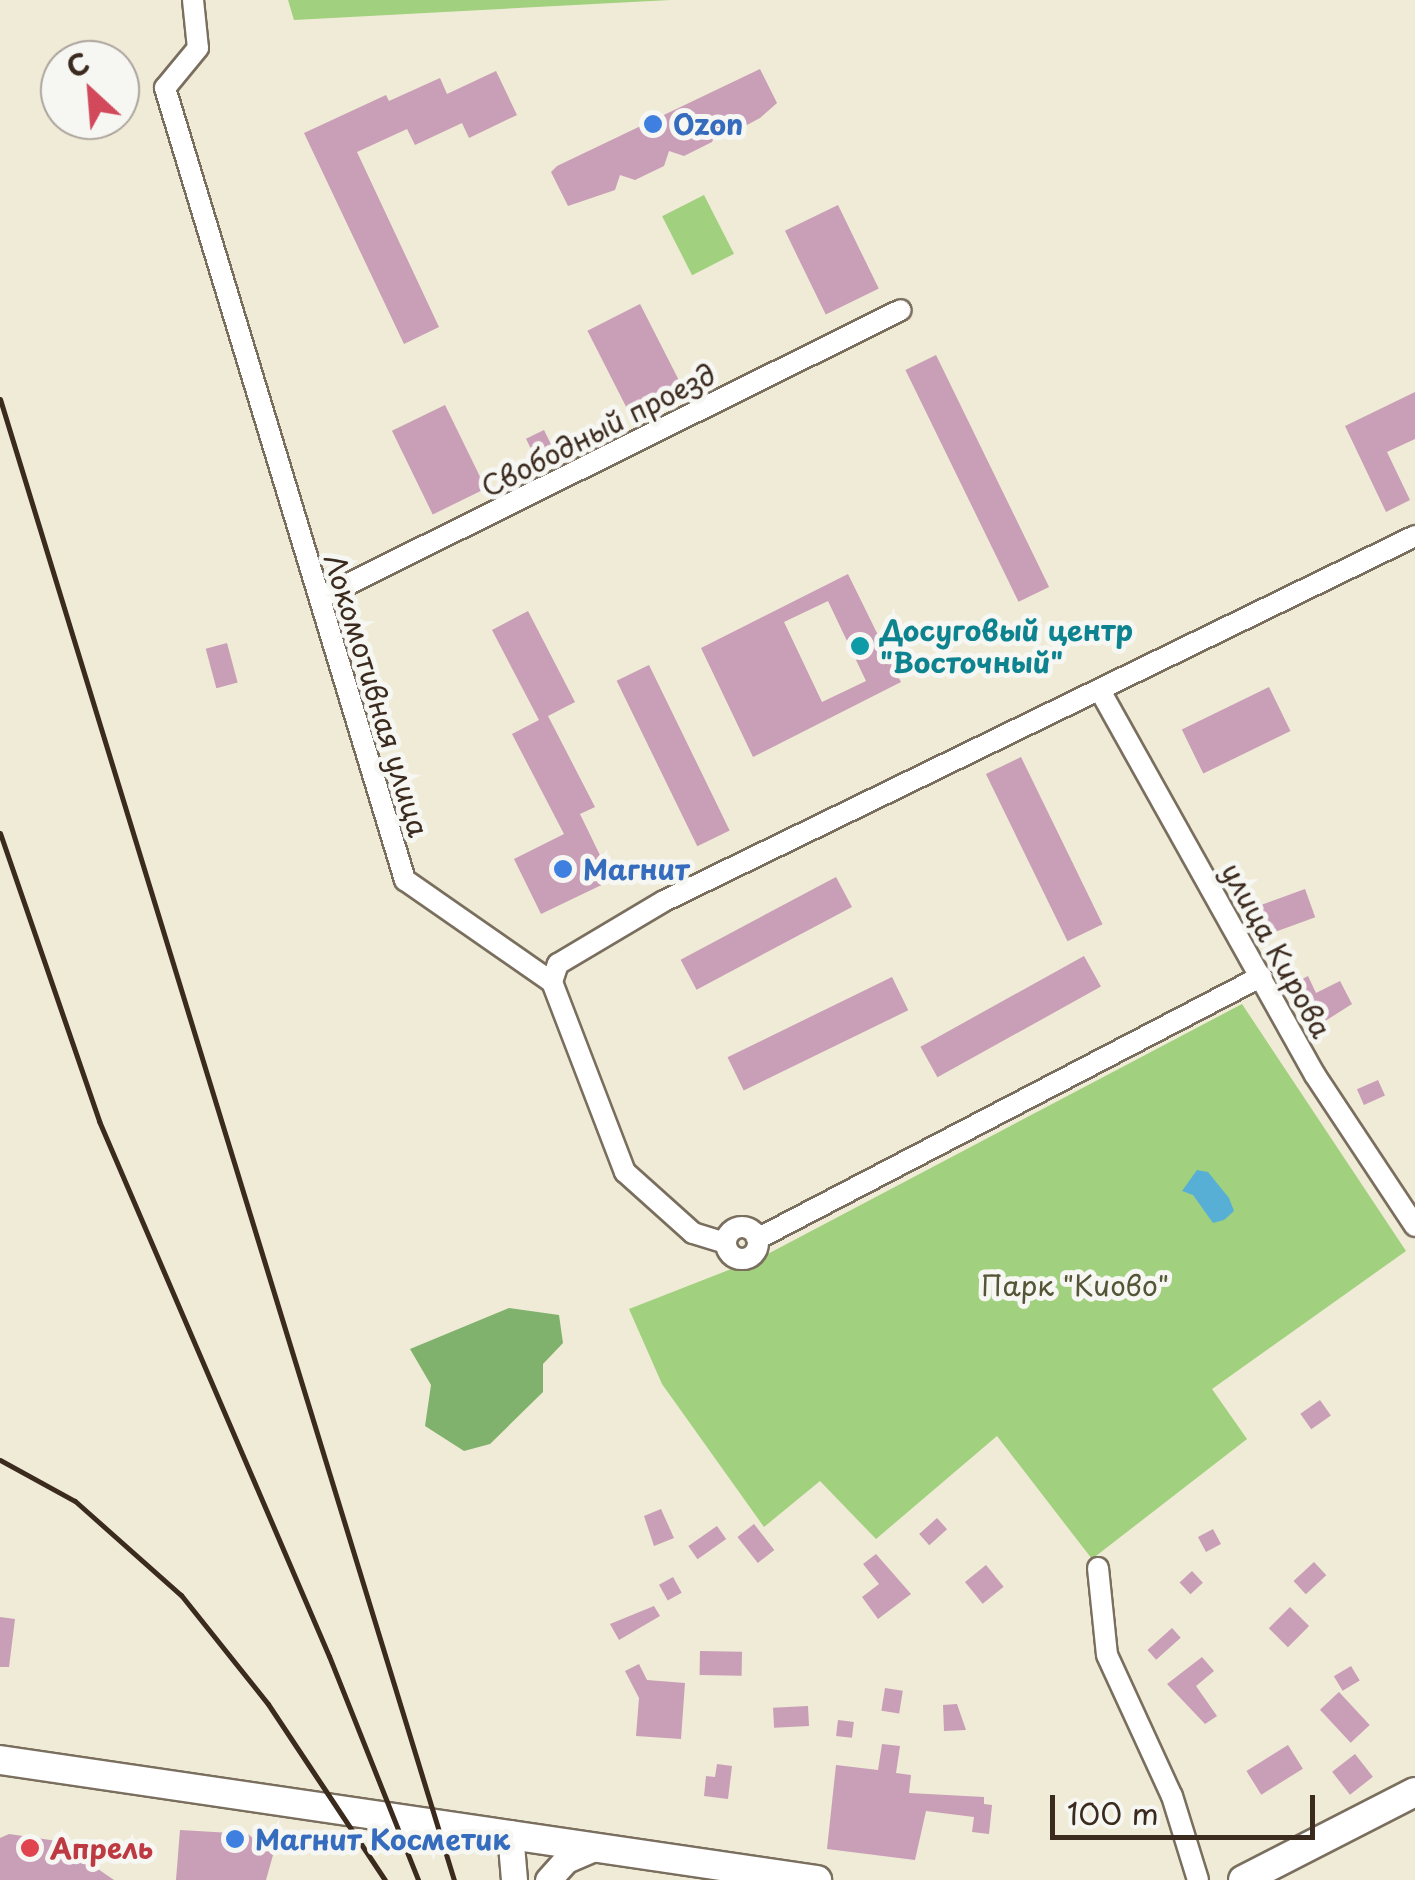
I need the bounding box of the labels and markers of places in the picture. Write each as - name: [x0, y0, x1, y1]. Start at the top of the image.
- place label: Ozon: [673, 107, 743, 141]
- marker: Ozon: [642, 113, 664, 135]
- place label: Досуговый центр "Восточный": [880, 613, 1132, 679]
- marker: Досуговый центр "Восточный": [849, 635, 871, 657]
- place label: Магнит: [583, 852, 689, 886]
- marker: Магнит: [552, 858, 574, 880]
- place label: Магнит Косметик: [255, 1822, 511, 1856]
- marker: Магнит Косметик: [224, 1828, 246, 1850]
- place label: Апрель: [50, 1831, 153, 1865]
- marker: Апрель: [19, 1837, 41, 1859]

